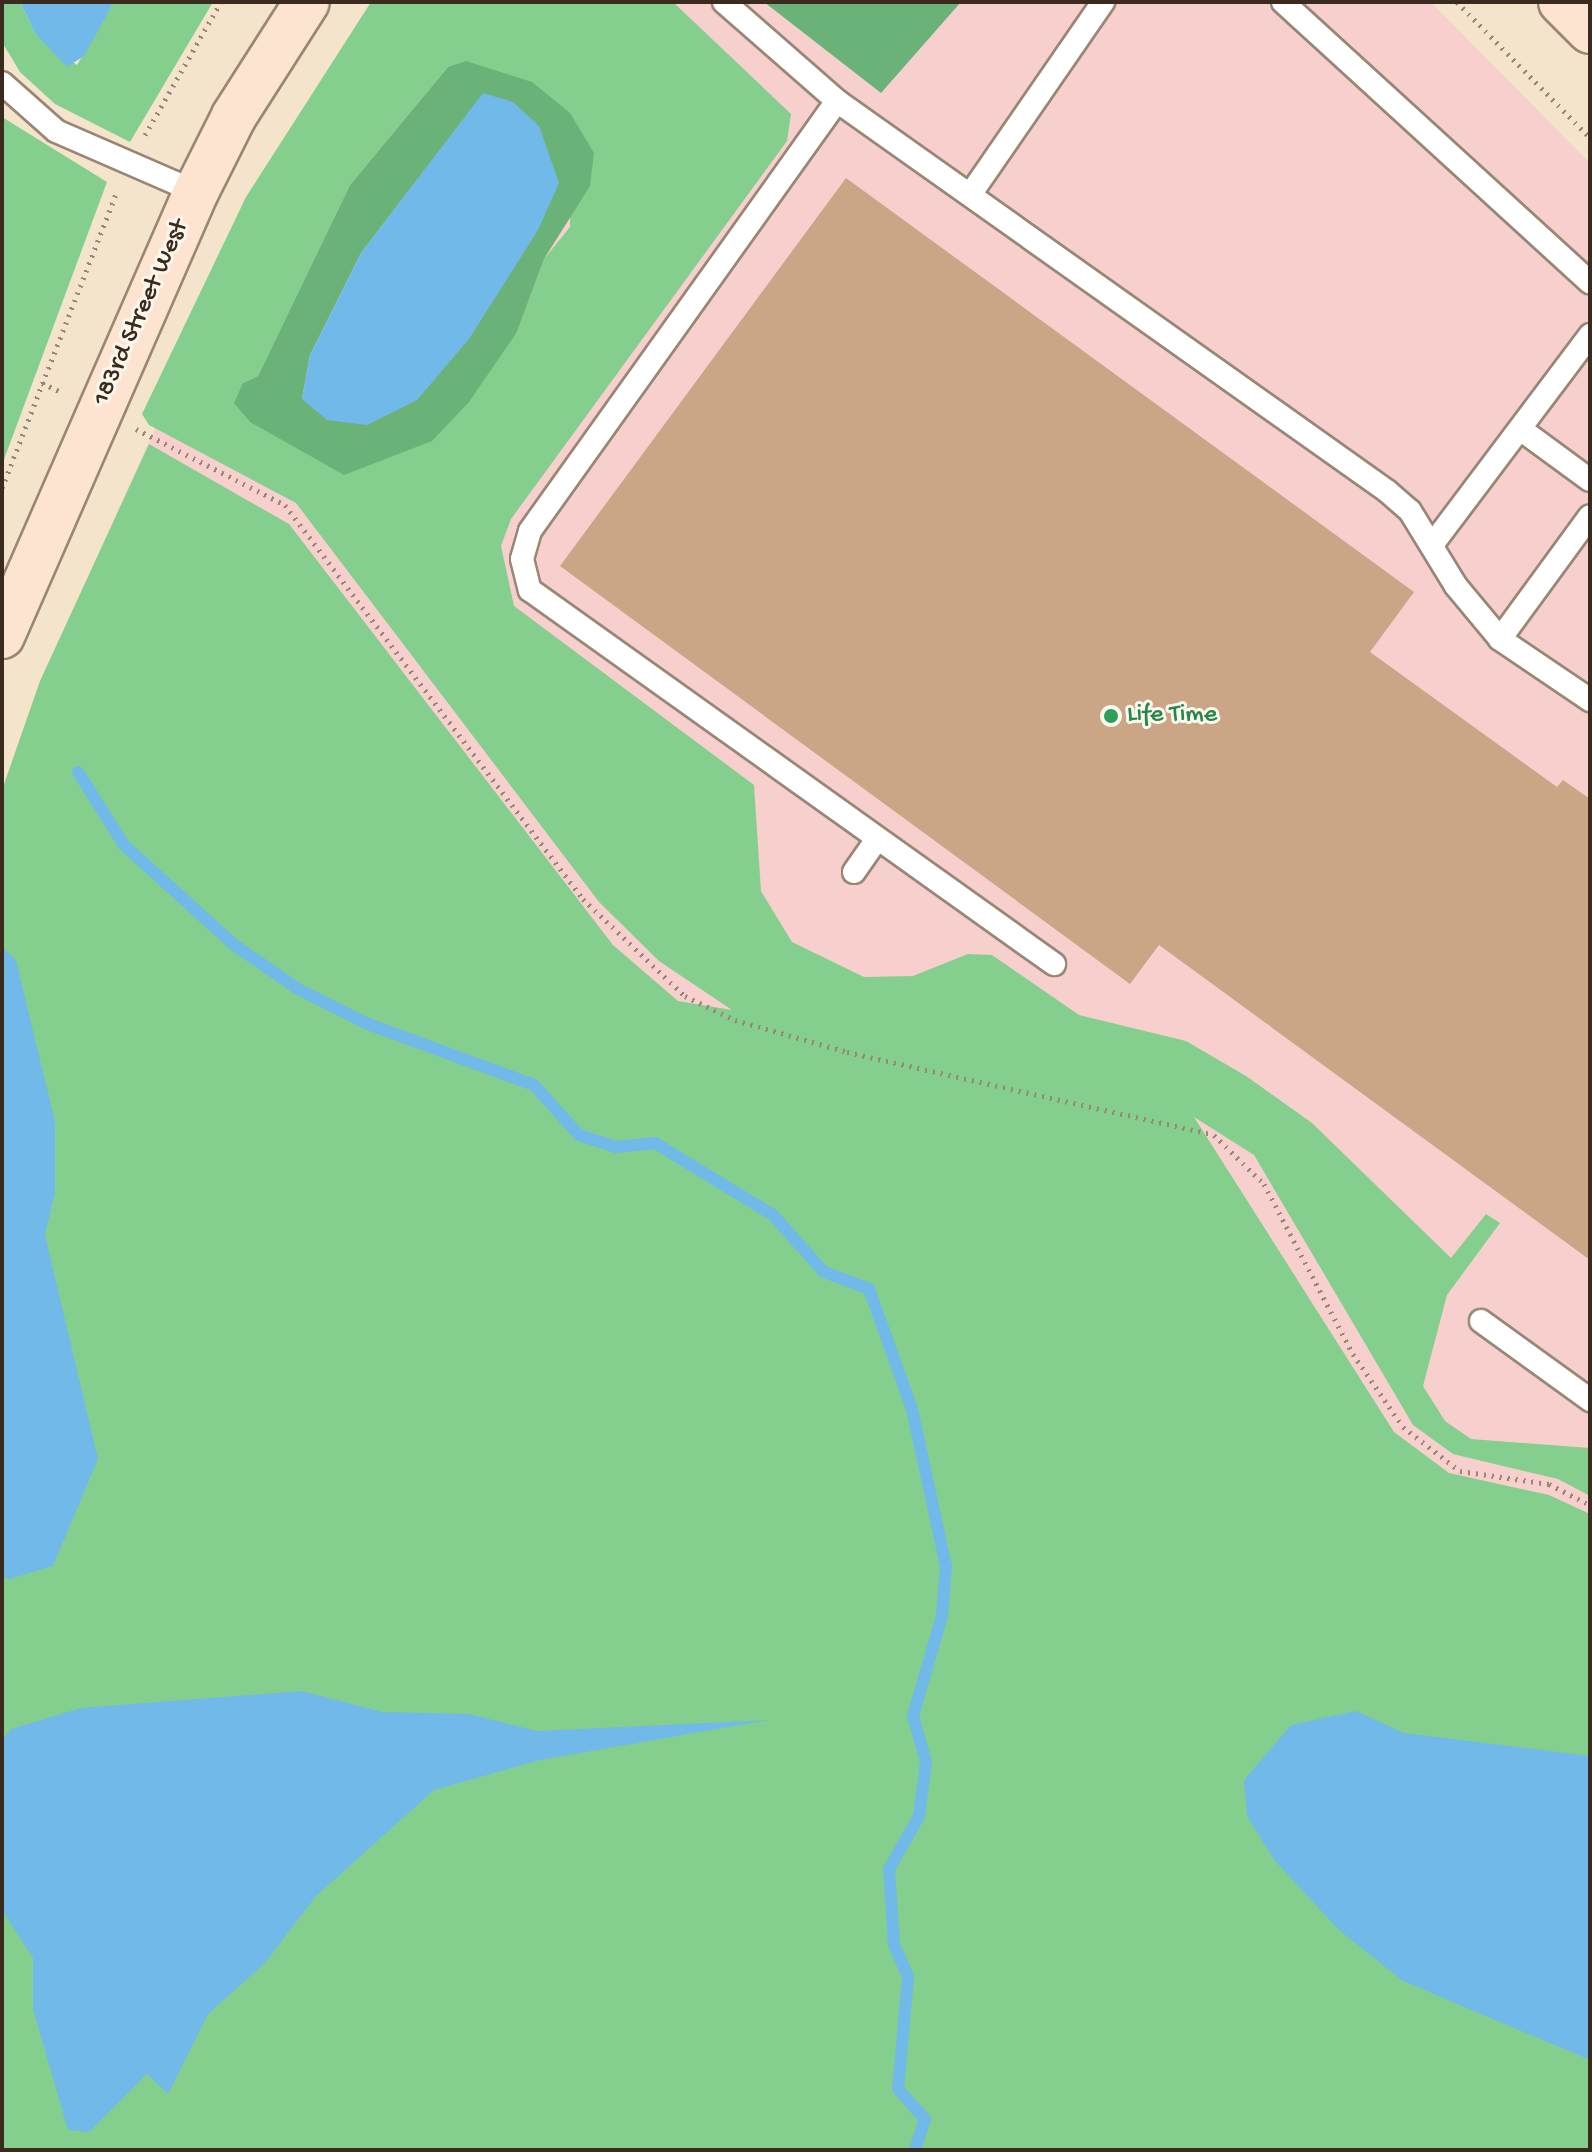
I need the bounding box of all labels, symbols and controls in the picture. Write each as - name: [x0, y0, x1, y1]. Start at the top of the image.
- street label: 183rd Street West: [87, 215, 197, 411]
- place label: Life Time: [1127, 700, 1217, 732]
- marker: Life Time: [1102, 707, 1120, 725]

